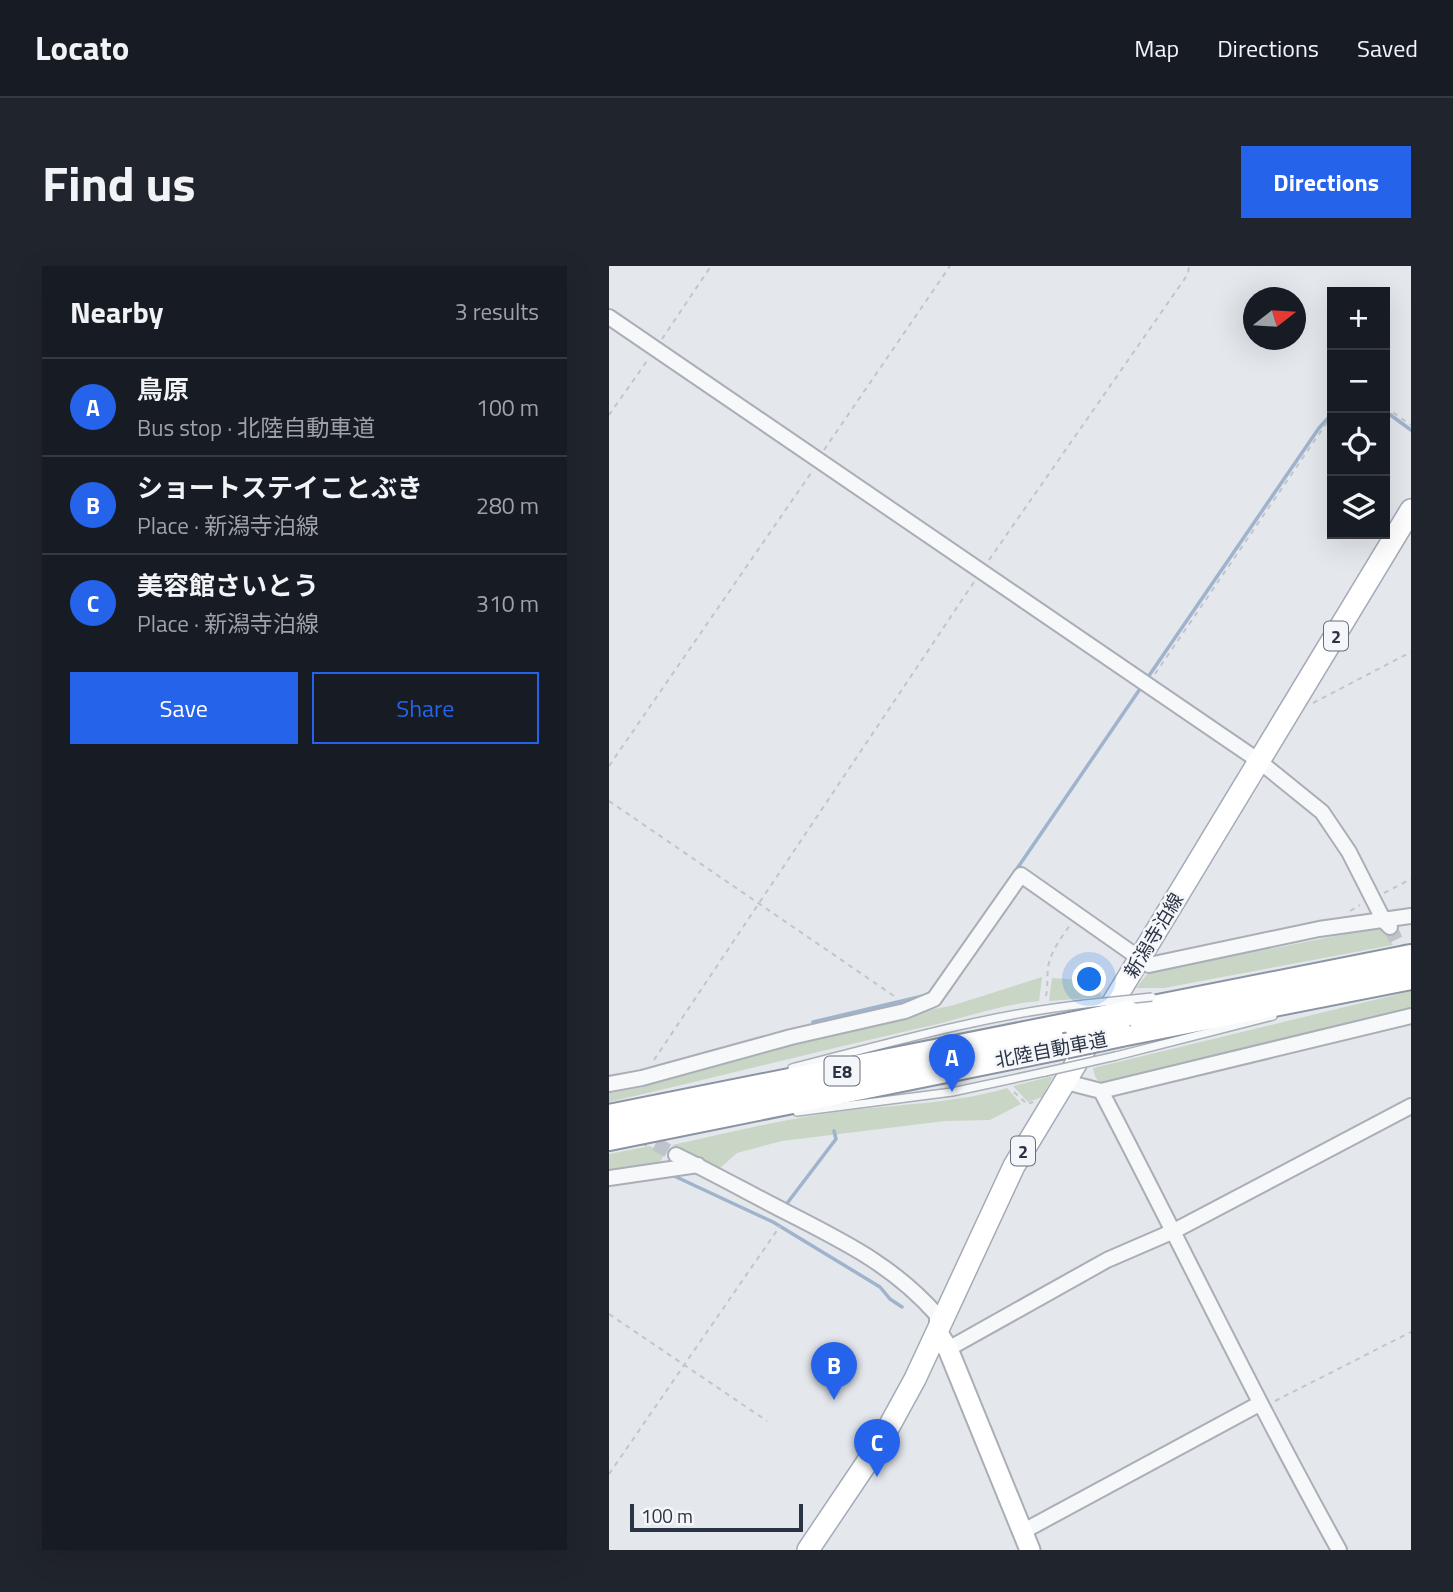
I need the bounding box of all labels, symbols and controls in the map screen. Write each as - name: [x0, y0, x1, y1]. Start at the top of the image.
- text: Locato: [35, 23, 129, 73]
- text: Map: [1134, 30, 1179, 66]
- text: Directions: [1217, 30, 1319, 66]
- text: Saved: [1357, 30, 1418, 66]
- text: Find us: [42, 145, 196, 220]
- button: Directions: [1241, 146, 1411, 218]
- north arrow: [1243, 287, 1306, 350]
- map controls: [1327, 287, 1390, 539]
- button: +: [1327, 287, 1390, 350]
- text: Nearby: [70, 289, 163, 335]
- text: 3 results: [455, 294, 539, 329]
- button: −: [1327, 350, 1390, 413]
- text: 鳥原: [137, 370, 189, 409]
- text: A: [86, 390, 100, 425]
- text: 100 m: [476, 390, 539, 425]
- text: Bus stop · 北陸自動車道: [137, 410, 375, 445]
- button: locate: [1327, 413, 1390, 476]
- text: ショートステイことぶき: [137, 468, 423, 507]
- button: layers: [1327, 476, 1390, 539]
- text: B: [86, 488, 100, 523]
- text: 280 m: [476, 488, 539, 523]
- text: Place · 新潟寺泊線: [137, 508, 319, 543]
- text: 美容館さいとう: [137, 566, 319, 605]
- text: C: [87, 586, 99, 621]
- text: 310 m: [476, 586, 539, 621]
- text: Place · 新潟寺泊線: [137, 606, 319, 641]
- road number: 2: [1324, 622, 1348, 650]
- button: Save: [70, 672, 298, 744]
- button: Share: [312, 672, 539, 744]
- street label: 新潟寺泊線: [1116, 887, 1190, 983]
- your location: [1072, 962, 1106, 996]
- street label: 北陸自動車道: [992, 1024, 1110, 1074]
- pin: A: [929, 1034, 975, 1092]
- road number: E8: [825, 1056, 859, 1086]
- road number: 2: [1011, 1136, 1035, 1166]
- pin: B: [811, 1342, 857, 1400]
- pin: C: [854, 1419, 900, 1477]
- scale bar: [630, 1501, 803, 1533]
- text: 100 m: [641, 1501, 693, 1530]

